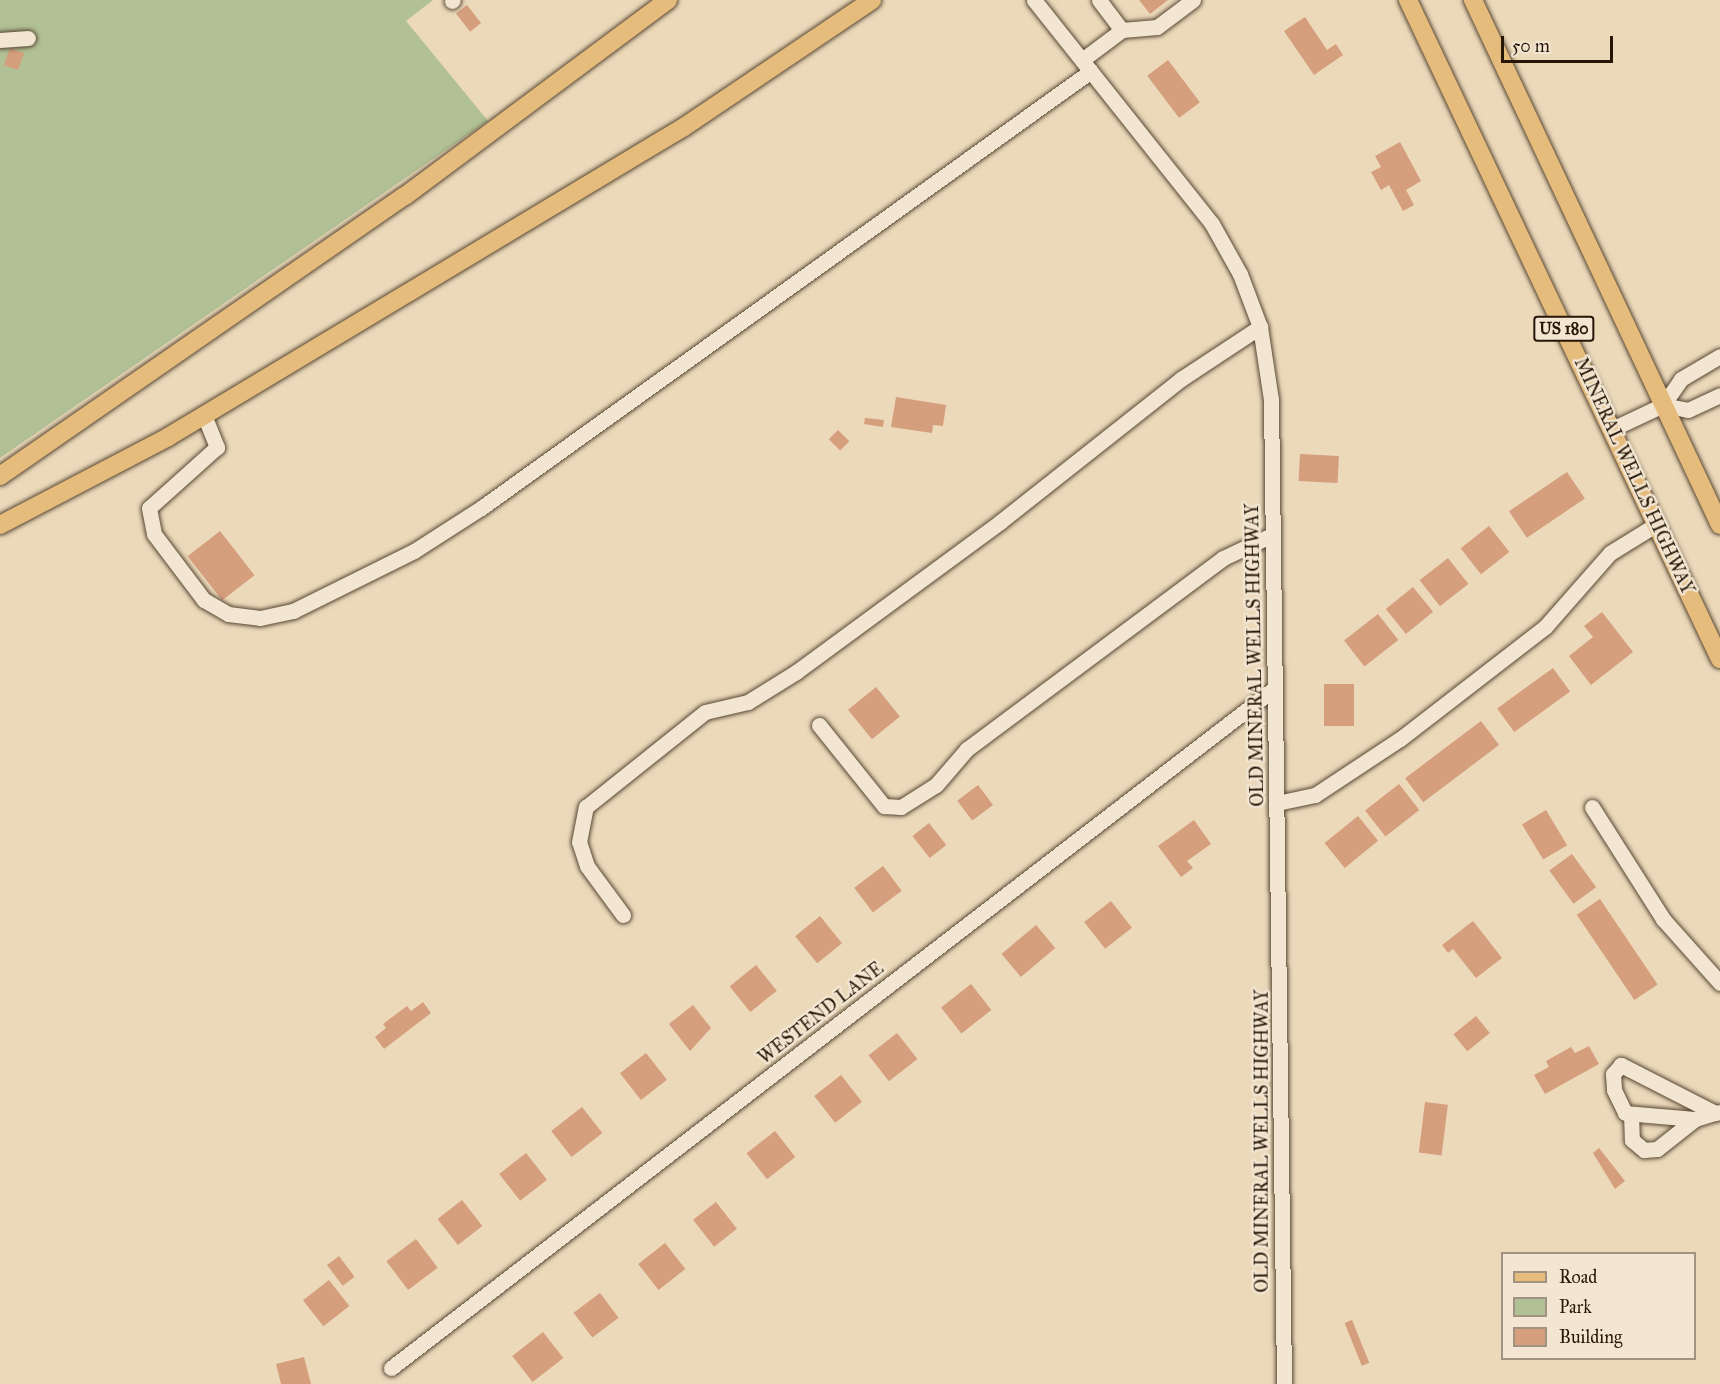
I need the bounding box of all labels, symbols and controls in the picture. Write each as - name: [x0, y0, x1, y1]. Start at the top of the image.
- scale bar: [1504, 24, 1616, 62]
- text: 50 m: [1512, 35, 1550, 57]
- road number: US 180: [1532, 316, 1596, 342]
- street label: MINERAL WELLS HIGHWAY: [1570, 354, 1698, 598]
- street label: OLD MINERAL WELLS HIGHWAY: [1242, 503, 1268, 807]
- street label: WESTEND LANE: [754, 957, 888, 1069]
- street label: OLD MINERAL WELLS HIGHWAY: [1251, 989, 1273, 1293]
- legend: [1501, 1252, 1696, 1360]
- text: Road: [1559, 1266, 1597, 1288]
- text: Park: [1559, 1296, 1592, 1318]
- text: Building: [1559, 1326, 1622, 1348]

